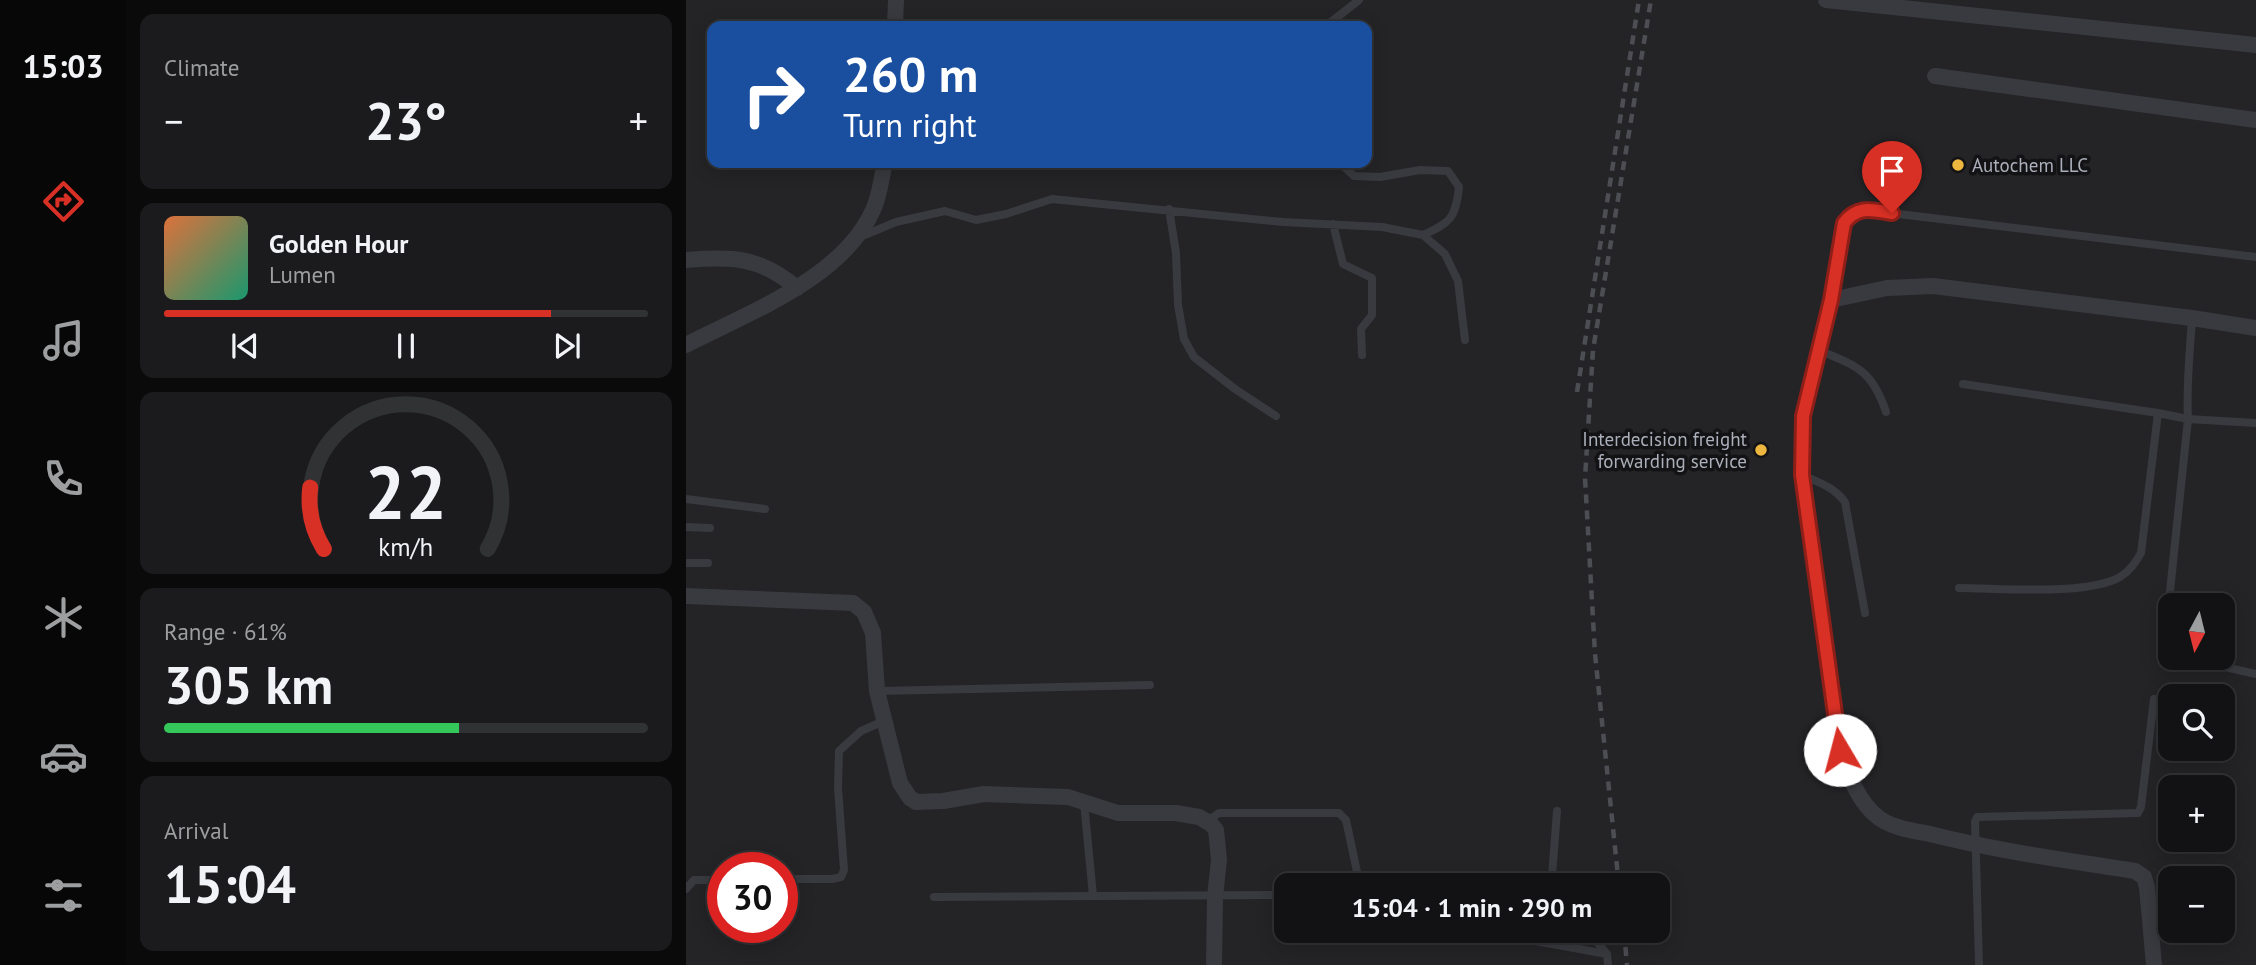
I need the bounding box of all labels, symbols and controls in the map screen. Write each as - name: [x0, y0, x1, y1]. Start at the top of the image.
- text: 260 m: [843, 42, 978, 106]
- text: 15:03: [22, 45, 104, 87]
- icon: right: [728, 49, 819, 140]
- text: Climate: [164, 53, 239, 82]
- text: 23°: [365, 87, 447, 154]
- text: −: [164, 96, 183, 145]
- text: +: [629, 96, 648, 145]
- text: Turn right: [843, 104, 977, 146]
- pin: [1862, 141, 1922, 213]
- icon: arrive: [1873, 152, 1911, 190]
- place label: Autochem LLC: [1972, 153, 2088, 177]
- marker: Autochem LLC: [1950, 157, 1966, 173]
- icon: directions: [39, 177, 88, 226]
- text: Golden Hour: [269, 227, 408, 260]
- text: Lumen: [269, 260, 336, 289]
- icon: music: [39, 316, 88, 365]
- icon: previous: [226, 327, 264, 365]
- icon: pause: [387, 327, 425, 365]
- icon: next: [548, 327, 586, 365]
- place label: Interdecision freight forwarding service: [1582, 427, 1748, 473]
- marker: Interdecision freight forwarding service: [1753, 442, 1769, 458]
- text: 22: [365, 445, 447, 539]
- icon: phone: [39, 454, 88, 503]
- text: km/h: [379, 530, 433, 562]
- icon: climate: [39, 593, 88, 642]
- north arrow: [2158, 593, 2235, 670]
- map controls: [2158, 593, 2235, 943]
- text: Range · 61%: [164, 617, 287, 646]
- text: 305 km: [164, 651, 333, 718]
- button: search: [2158, 684, 2235, 761]
- position arrow: [1803, 713, 1877, 787]
- icon: car: [39, 732, 88, 781]
- button: +: [2158, 775, 2235, 852]
- text: Arrival: [164, 816, 228, 845]
- text: 15:04: [164, 850, 296, 917]
- speed limit sign: 30: [707, 852, 798, 943]
- button: −: [2158, 866, 2235, 943]
- icon: filters: [39, 871, 88, 920]
- text: 15:04 · 1 min · 290 m: [1352, 891, 1592, 924]

